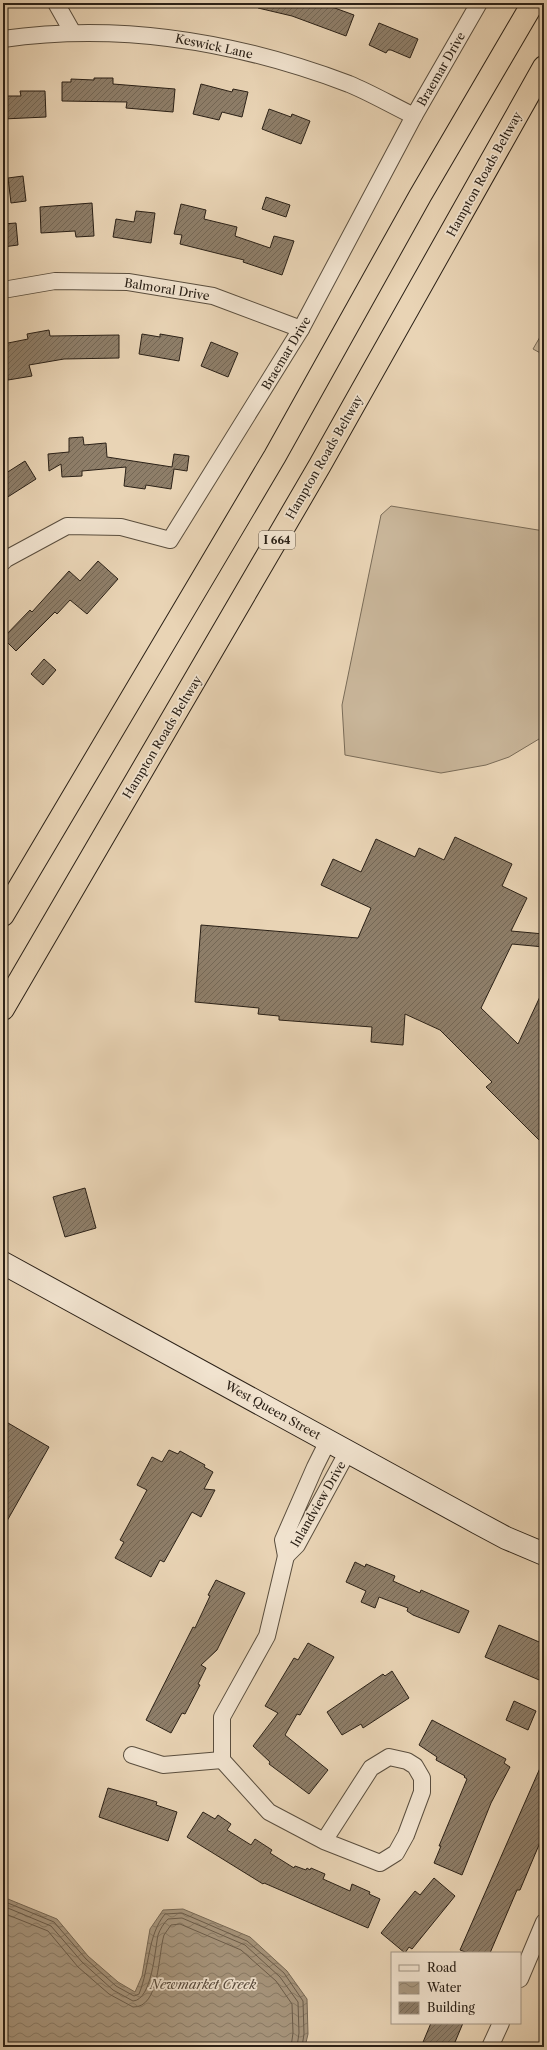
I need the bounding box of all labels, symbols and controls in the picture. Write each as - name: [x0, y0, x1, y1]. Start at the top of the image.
- street label: Braemar Drive: [414, 29, 468, 109]
- street label: Keswick Lane: [174, 30, 255, 62]
- street label: Hampton Roads Beltway: [443, 109, 525, 239]
- street label: Balmoral Drive: [123, 275, 211, 303]
- street label: Braemar Drive: [258, 313, 314, 392]
- street label: Hampton Roads Beltway: [282, 392, 366, 522]
- road number: I 664: [259, 531, 295, 549]
- street label: Hampton Roads Beltway: [119, 673, 205, 801]
- street label: West Queen Street: [222, 1377, 324, 1443]
- street label: Inlandview Drive: [287, 1458, 349, 1550]
- legend: [391, 1952, 521, 2024]
- text: Road: [427, 1960, 457, 1975]
- water label: Newmarket Creek: [149, 1976, 256, 1992]
- text: Water: [426, 1980, 461, 1995]
- text: Building: [427, 2000, 475, 2015]

